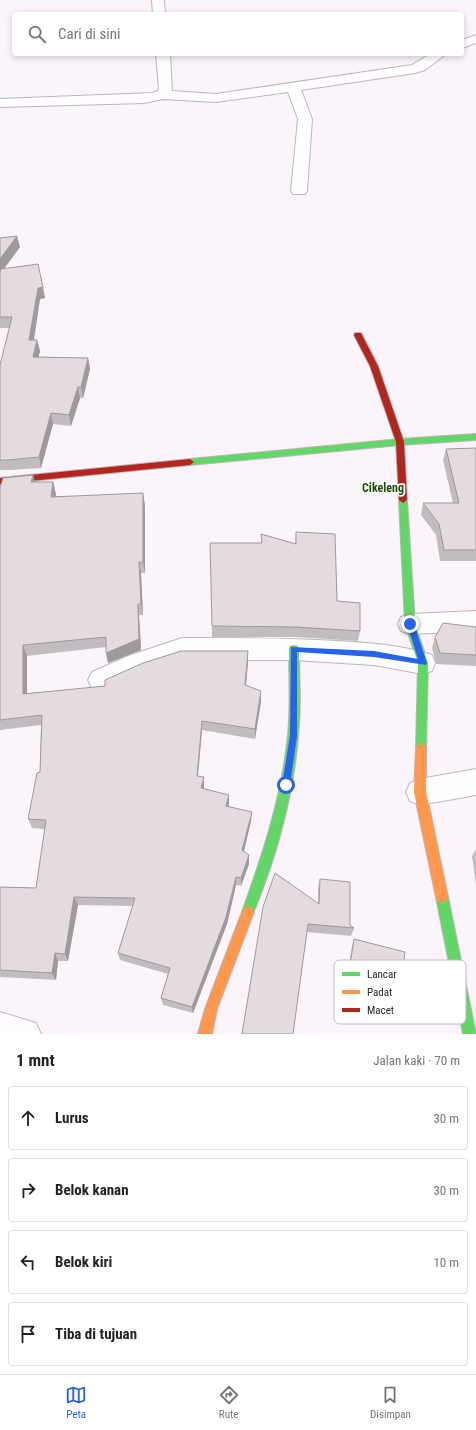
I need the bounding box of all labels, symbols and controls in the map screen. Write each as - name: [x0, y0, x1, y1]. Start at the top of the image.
- search box: [12, 12, 464, 56]
- icon: search: [26, 23, 48, 45]
- text: Cari di sini: [58, 25, 120, 43]
- district label: Cikeleng: [362, 481, 404, 495]
- route end: [401, 615, 419, 633]
- route start: [277, 776, 295, 794]
- legend: [334, 960, 466, 1024]
- text: Lancar: [367, 968, 397, 981]
- text: Padat: [367, 986, 392, 999]
- text: Macet: [367, 1004, 394, 1017]
- text: 1 mnt: [16, 1050, 55, 1070]
- text: Jalan kaki · 70 m: [373, 1053, 460, 1068]
- icon: ahead: [17, 1107, 39, 1129]
- text: Lurus: [55, 1109, 89, 1127]
- text: 30 m: [433, 1111, 459, 1126]
- icon: right: [17, 1179, 39, 1201]
- text: Belok kanan: [55, 1181, 129, 1199]
- text: 30 m: [433, 1183, 459, 1198]
- icon: left: [17, 1251, 39, 1273]
- text: Belok kiri: [55, 1253, 112, 1271]
- text: 10 m: [433, 1255, 459, 1270]
- icon: arrive: [17, 1323, 39, 1345]
- text: Tiba di tujuan: [55, 1325, 137, 1343]
- tab: Peta: [65, 1384, 87, 1421]
- tab: Rute: [218, 1384, 240, 1421]
- tab: Disimpan: [370, 1384, 411, 1421]

